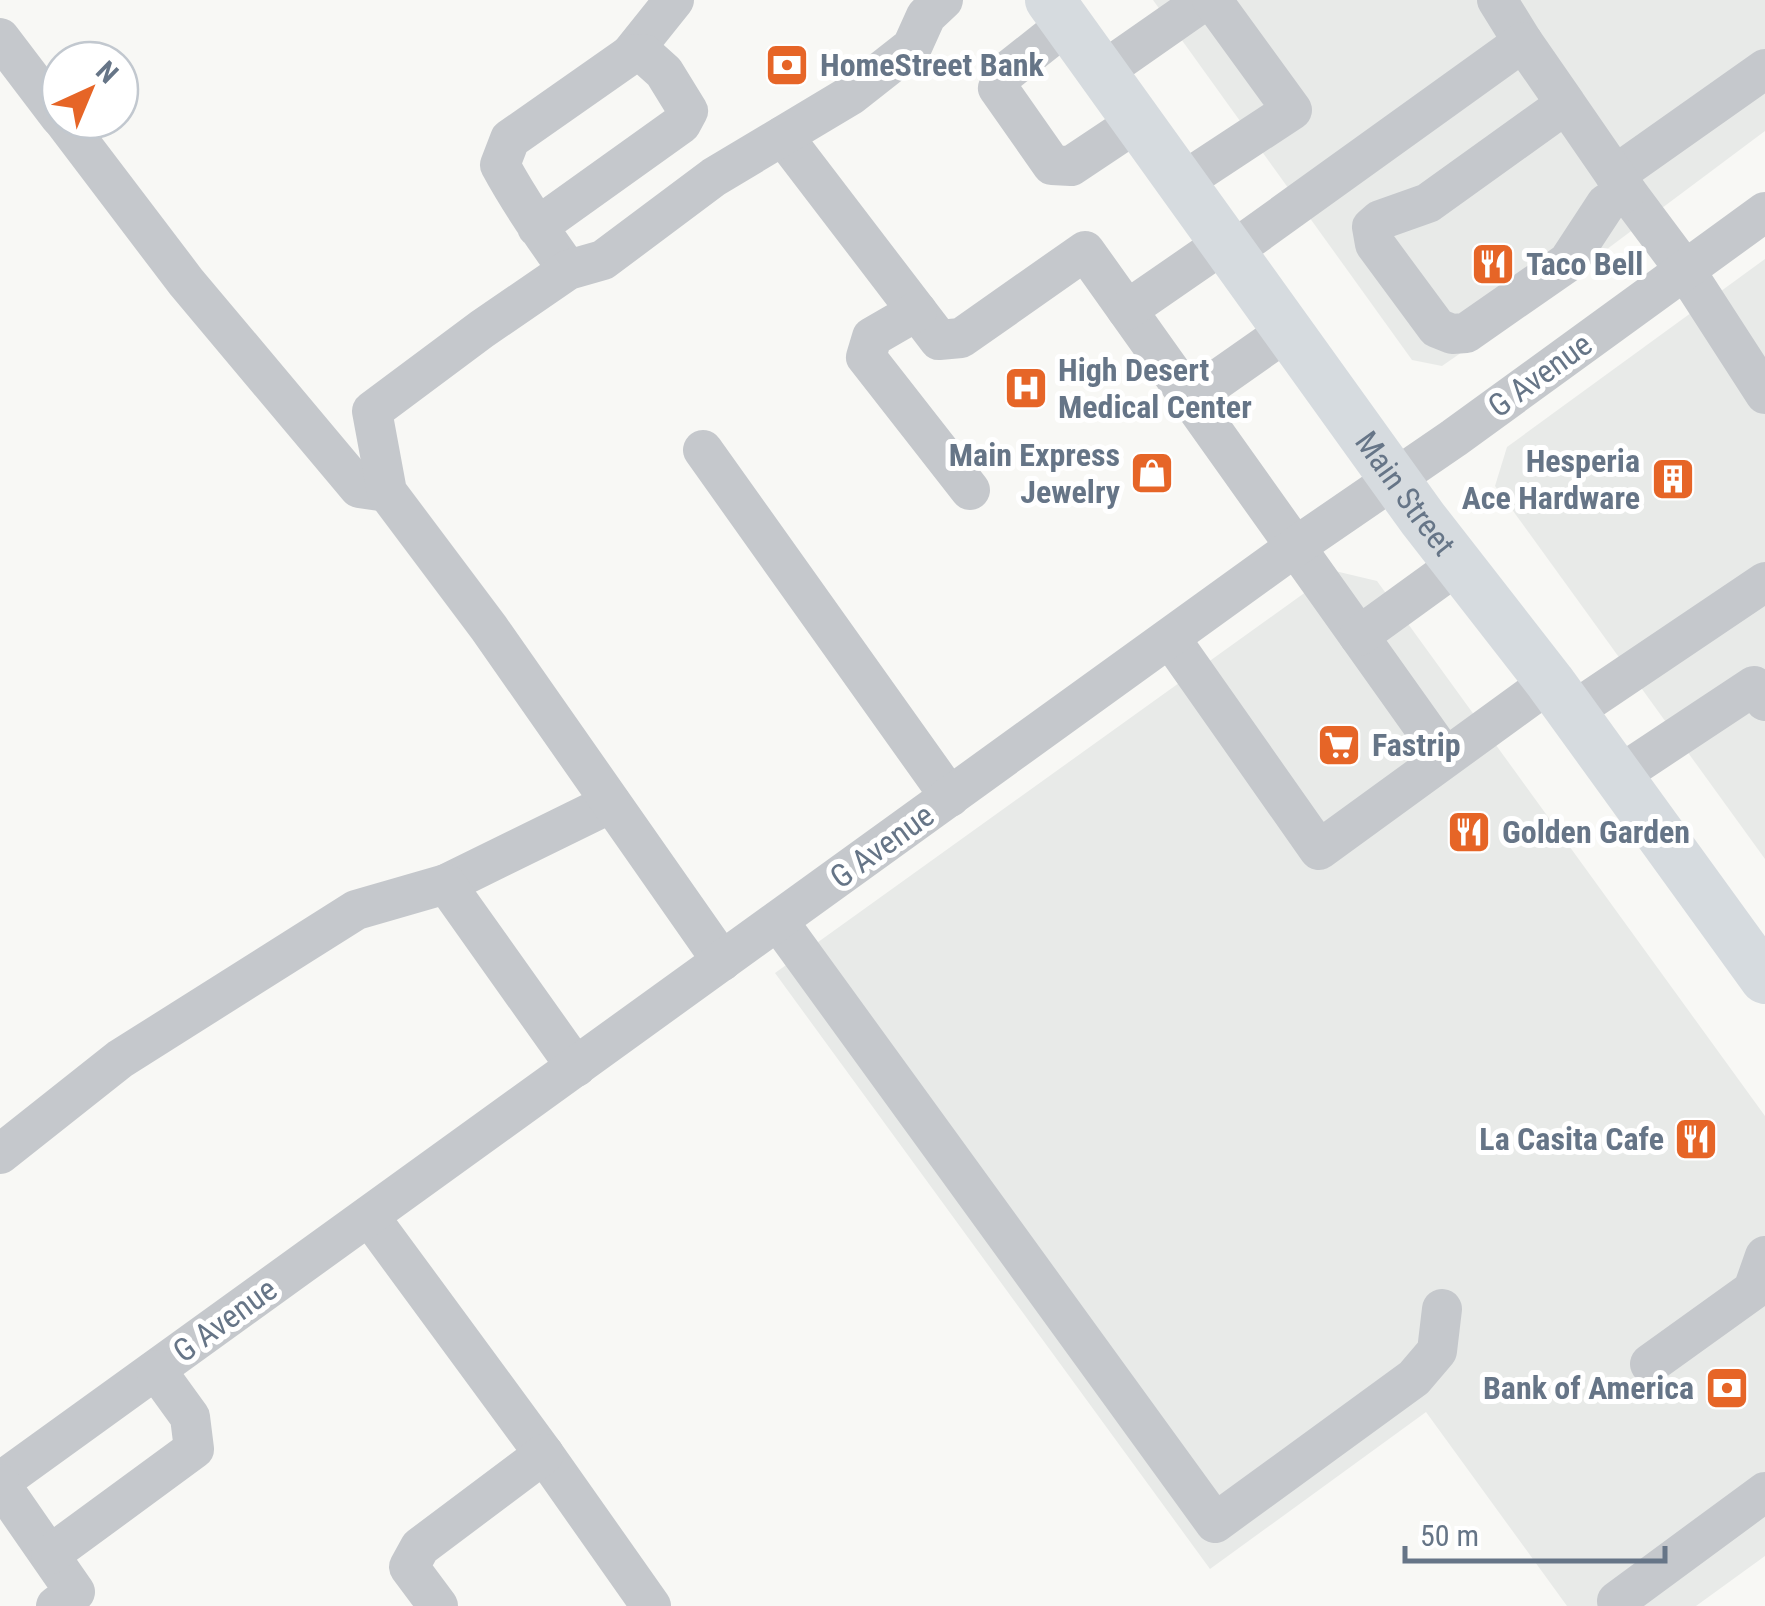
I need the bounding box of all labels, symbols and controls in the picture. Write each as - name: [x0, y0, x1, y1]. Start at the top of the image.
- north arrow: [40, 40, 140, 140]
- bank icon: HomeStreet Bank: [764, 42, 810, 88]
- place label: HomeStreet Bank: [820, 46, 1045, 84]
- text: N: [89, 55, 125, 90]
- restaurant icon: Taco Bell: [1470, 241, 1516, 287]
- place label: Taco Bell: [1526, 245, 1643, 283]
- street label: G Avenue: [1481, 325, 1599, 425]
- place label: High Desert Medical Center: [1058, 351, 1252, 426]
- hospital icon: High Desert Medical Center: [1003, 365, 1049, 411]
- street label: Main Street: [1347, 424, 1463, 563]
- place label: Main Express Jewelry: [949, 436, 1120, 511]
- place label: Hesperia Ace Hardware: [1462, 442, 1640, 517]
- shop icon: Main Express Jewelry: [1129, 450, 1175, 496]
- building icon: Hesperia Ace Hardware: [1650, 456, 1696, 502]
- supermarket icon: Fastrip: [1316, 722, 1362, 768]
- place label: Fastrip: [1372, 726, 1461, 764]
- street label: G Avenue: [823, 796, 941, 896]
- restaurant icon: Golden Garden: [1446, 809, 1492, 855]
- place label: Golden Garden: [1502, 813, 1690, 851]
- restaurant icon: La Casita Cafe: [1673, 1116, 1719, 1162]
- place label: La Casita Cafe: [1479, 1120, 1664, 1158]
- street label: G Avenue: [166, 1270, 284, 1370]
- bank icon: Bank of America: [1704, 1365, 1750, 1411]
- place label: Bank of America: [1483, 1369, 1694, 1407]
- scale bar: [1405, 1501, 1665, 1563]
- text: 50 m: [1420, 1518, 1479, 1553]

